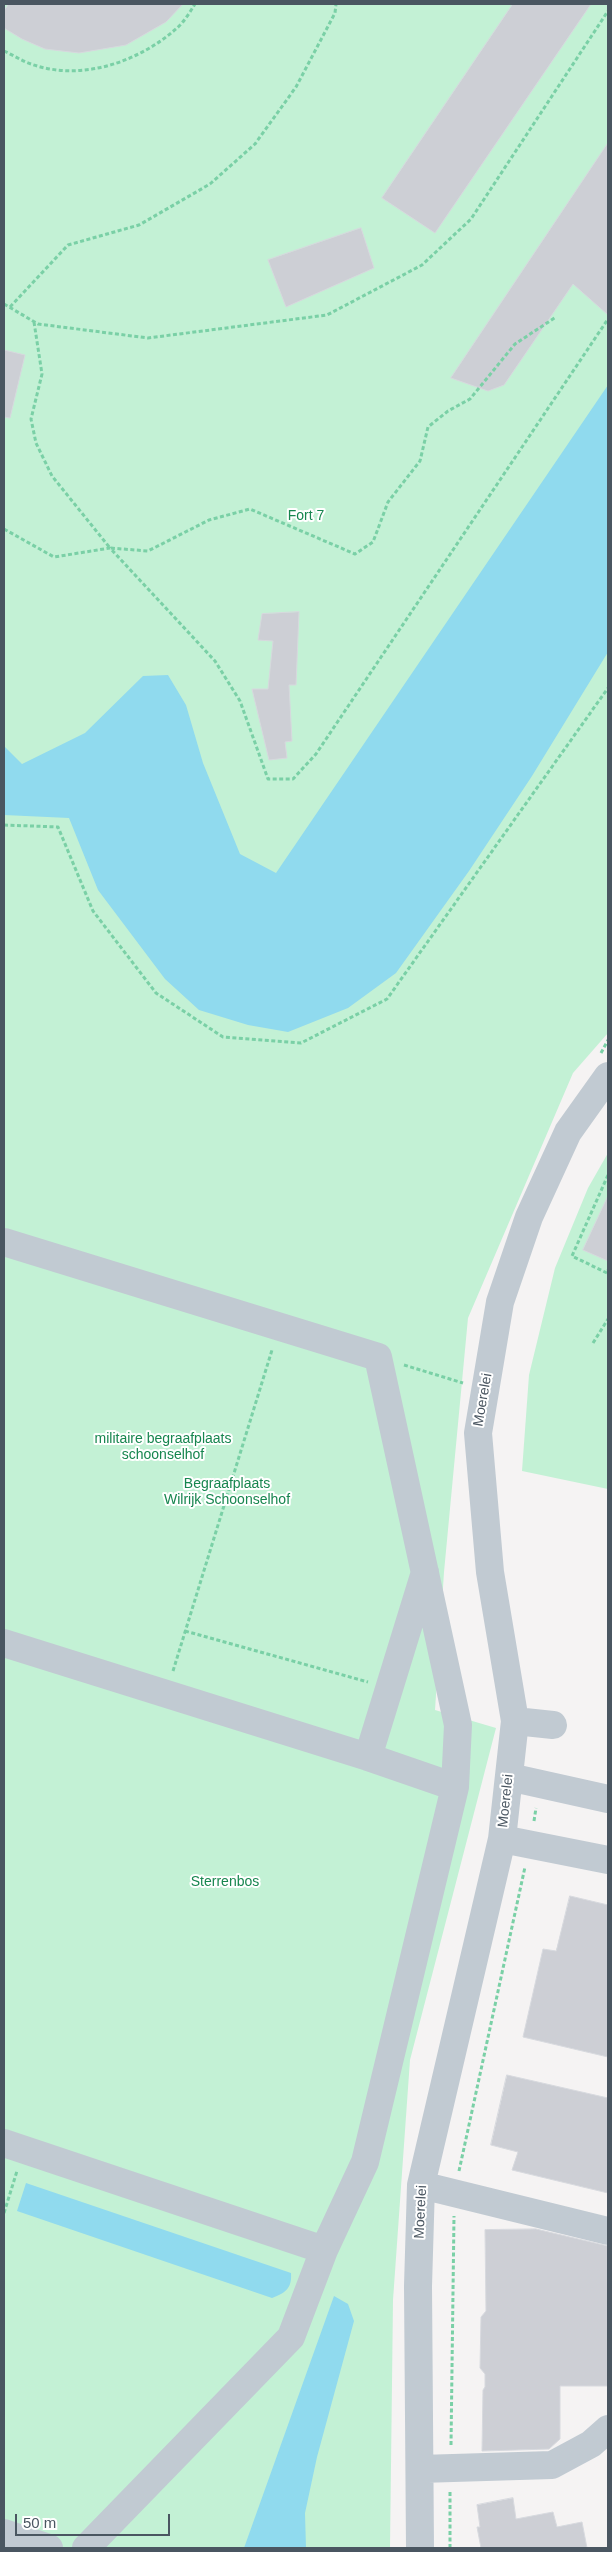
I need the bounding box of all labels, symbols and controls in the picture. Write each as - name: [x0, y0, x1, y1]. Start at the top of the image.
- park label: Fort 7: [288, 508, 324, 524]
- street label: Moerelei: [470, 1372, 496, 1428]
- park label: militaire begraafplaats schoonselhof: [95, 1431, 231, 1464]
- park label: Begraafplaats Wilrijk Schoonselhof: [164, 1476, 290, 1508]
- street label: Moerelei: [495, 1773, 517, 1829]
- park label: Sterrenbos: [191, 1874, 259, 1890]
- street label: Moerelei: [411, 2185, 431, 2239]
- scale bar: [18, 2504, 172, 2536]
- text: 50 m: [23, 2514, 56, 2531]

